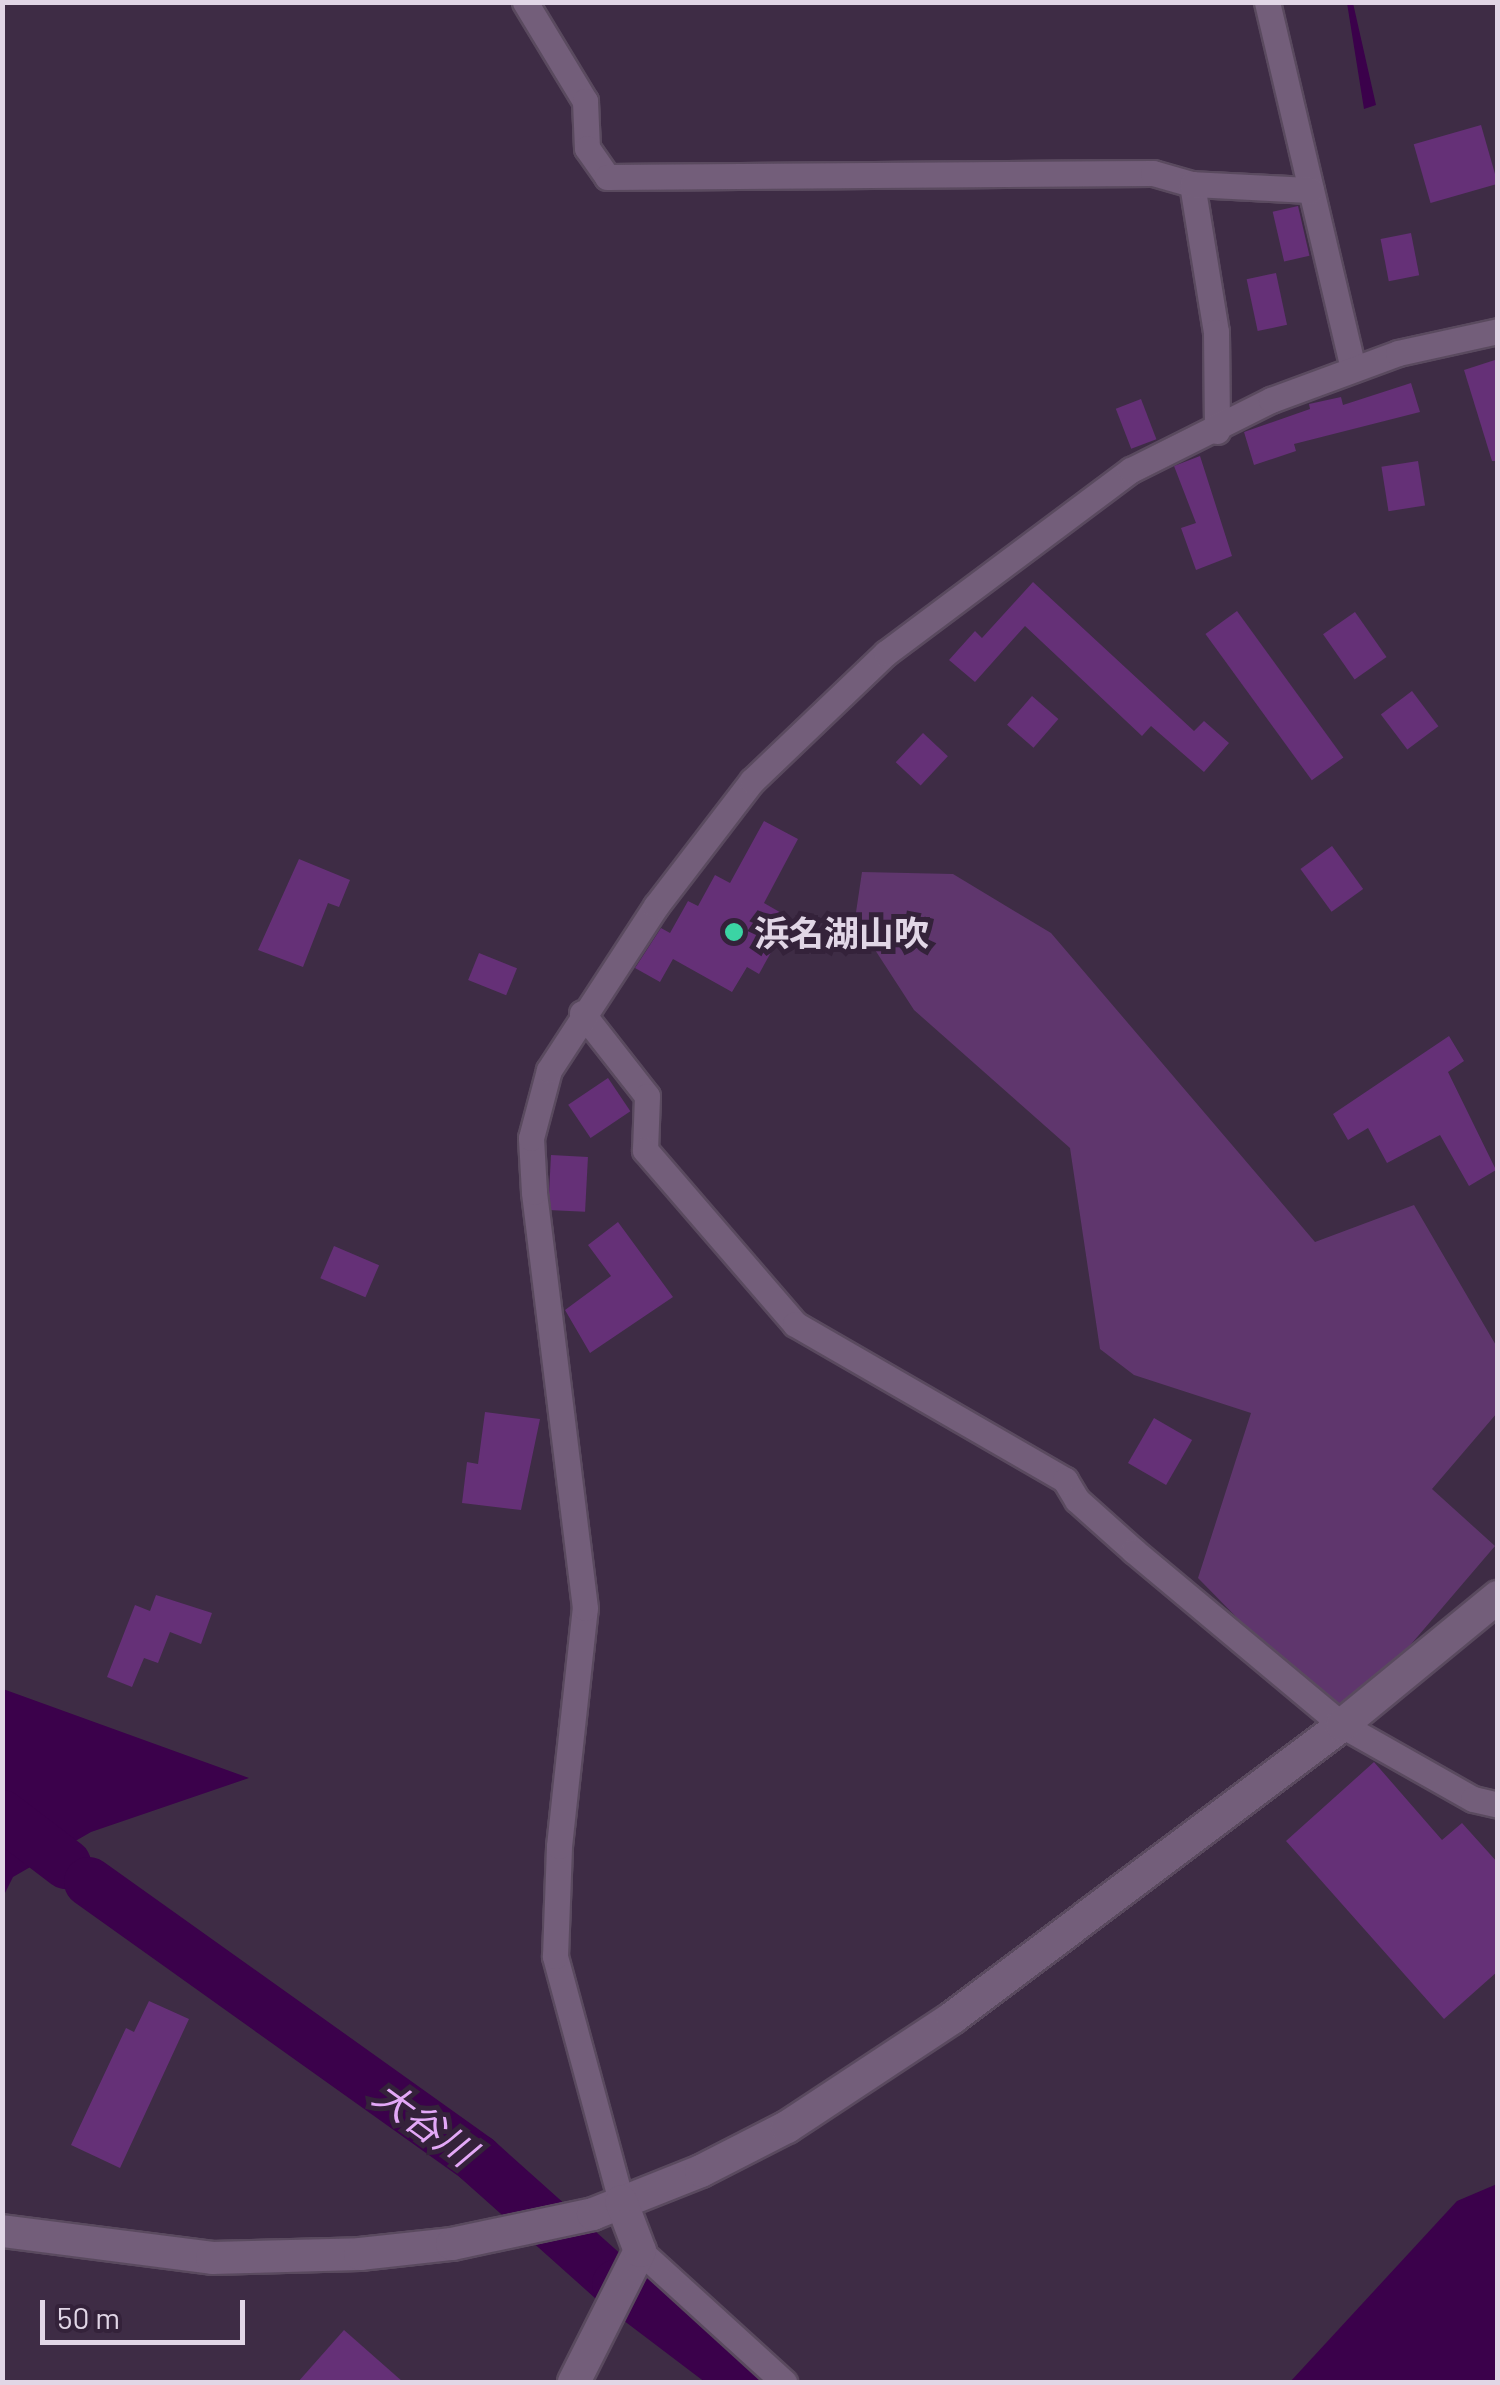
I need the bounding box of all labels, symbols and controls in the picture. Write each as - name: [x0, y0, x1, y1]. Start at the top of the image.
- place label: 浜名湖山吹: [754, 911, 929, 953]
- marker: 浜名湖山吹: [723, 921, 745, 943]
- water label: 大谷川: [365, 2071, 485, 2175]
- scale bar: [45, 2280, 250, 2342]
- text: 50 m: [57, 2299, 120, 2335]

